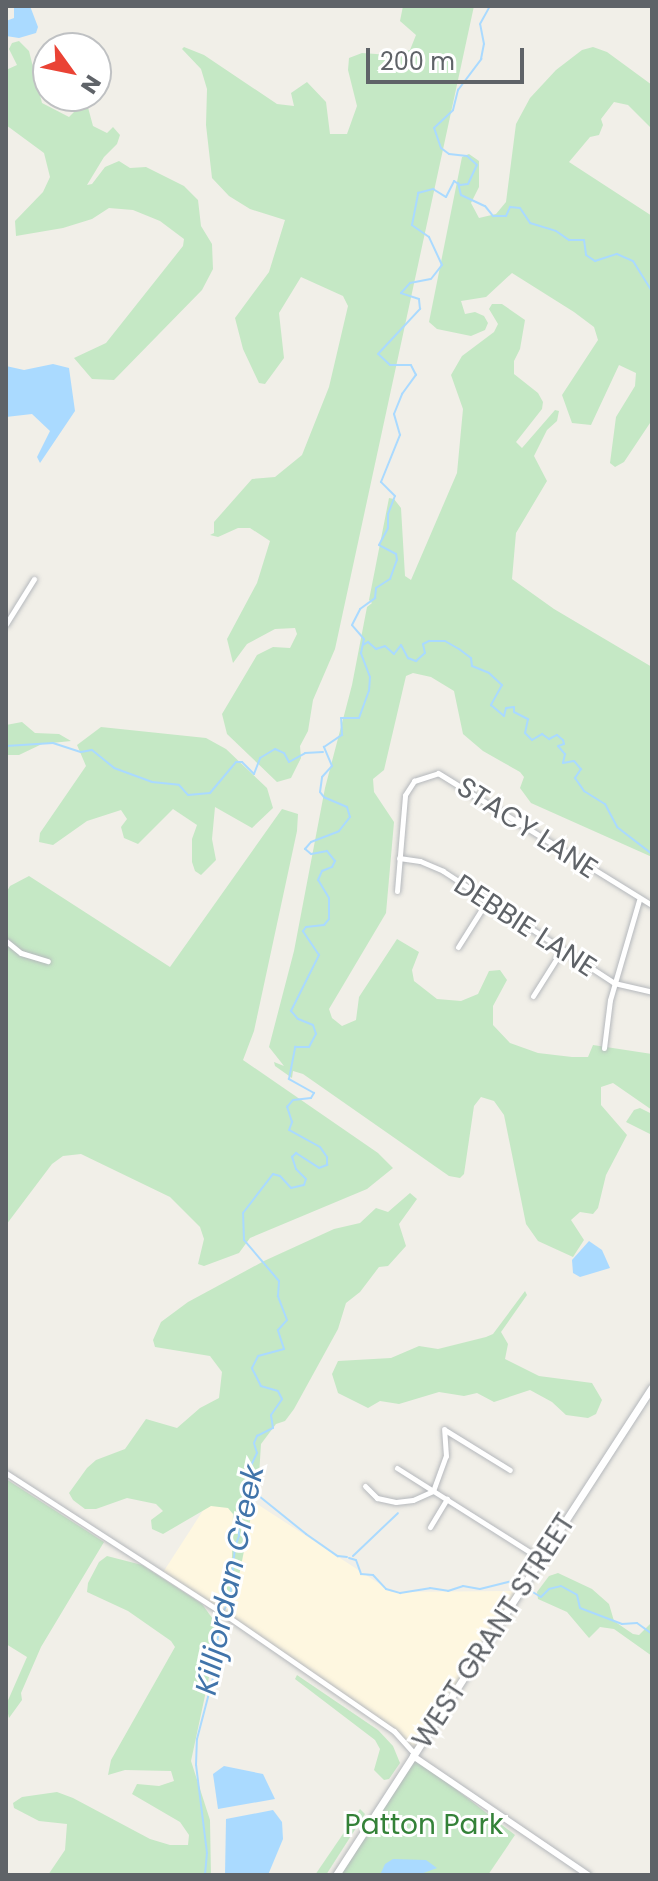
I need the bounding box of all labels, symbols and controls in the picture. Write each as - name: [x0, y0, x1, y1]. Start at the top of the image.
- north arrow: [32, 32, 112, 112]
- scale bar: [370, 32, 528, 82]
- text: 200 m: [380, 45, 455, 78]
- text: N: [73, 69, 108, 100]
- street label: STACY LANE: [450, 770, 604, 886]
- street label: DEBBIE LANE: [448, 868, 602, 984]
- water label: Killjordan Creek: [188, 1462, 272, 1698]
- street label: WEST GRANT STREET: [406, 1507, 582, 1755]
- park label: Patton Park: [345, 1808, 503, 1842]

